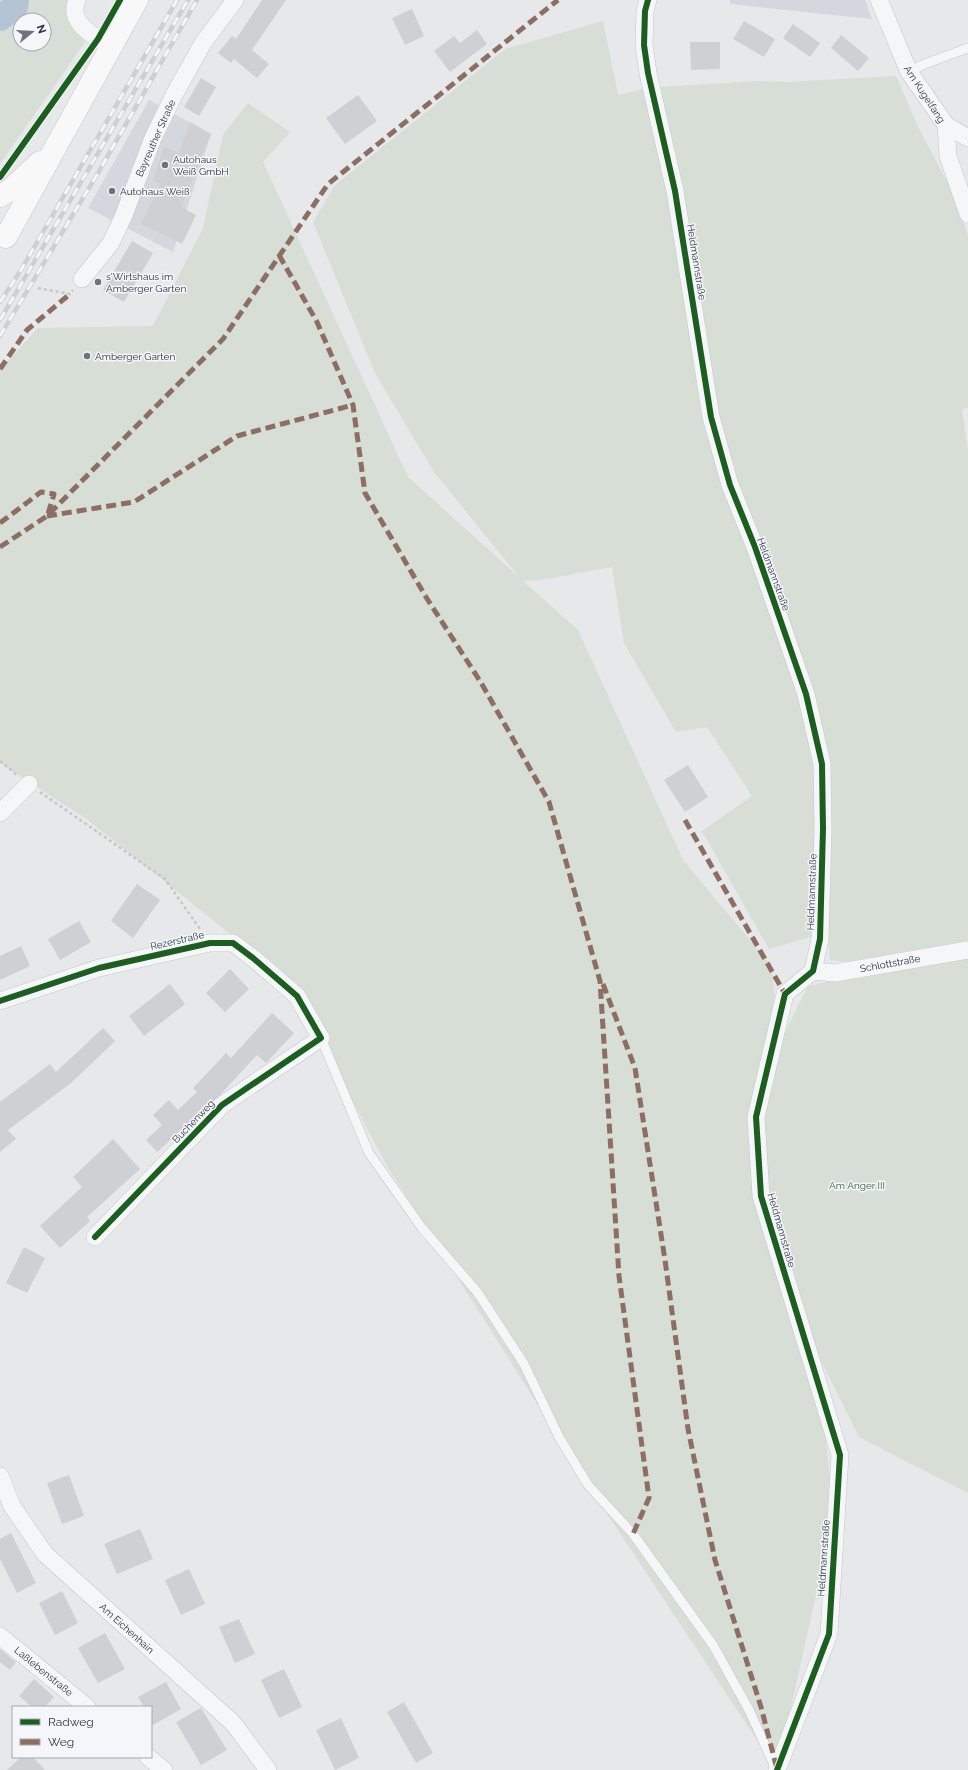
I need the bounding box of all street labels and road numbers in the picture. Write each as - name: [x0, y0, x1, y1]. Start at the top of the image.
- street label: Am Kugelfang: [902, 64, 947, 125]
- street label: Bayreuther Straße: [134, 98, 177, 178]
- street label: Heldmannstraße: [685, 223, 708, 301]
- street label: Heldmannstraße: [755, 536, 792, 612]
- street label: Heldmannstraße: [805, 853, 818, 931]
- street label: Rezerstraße: [149, 929, 205, 952]
- street label: Schlottstraße: [859, 953, 921, 974]
- street label: Buchenweg: [170, 1098, 217, 1145]
- street label: Heldmannstraße: [766, 1192, 797, 1269]
- street label: Heldmannstraße: [815, 1519, 832, 1597]
- street label: Am Eichenhain: [97, 1601, 156, 1656]
- street label: Laßlebenstraße: [12, 1645, 75, 1698]

